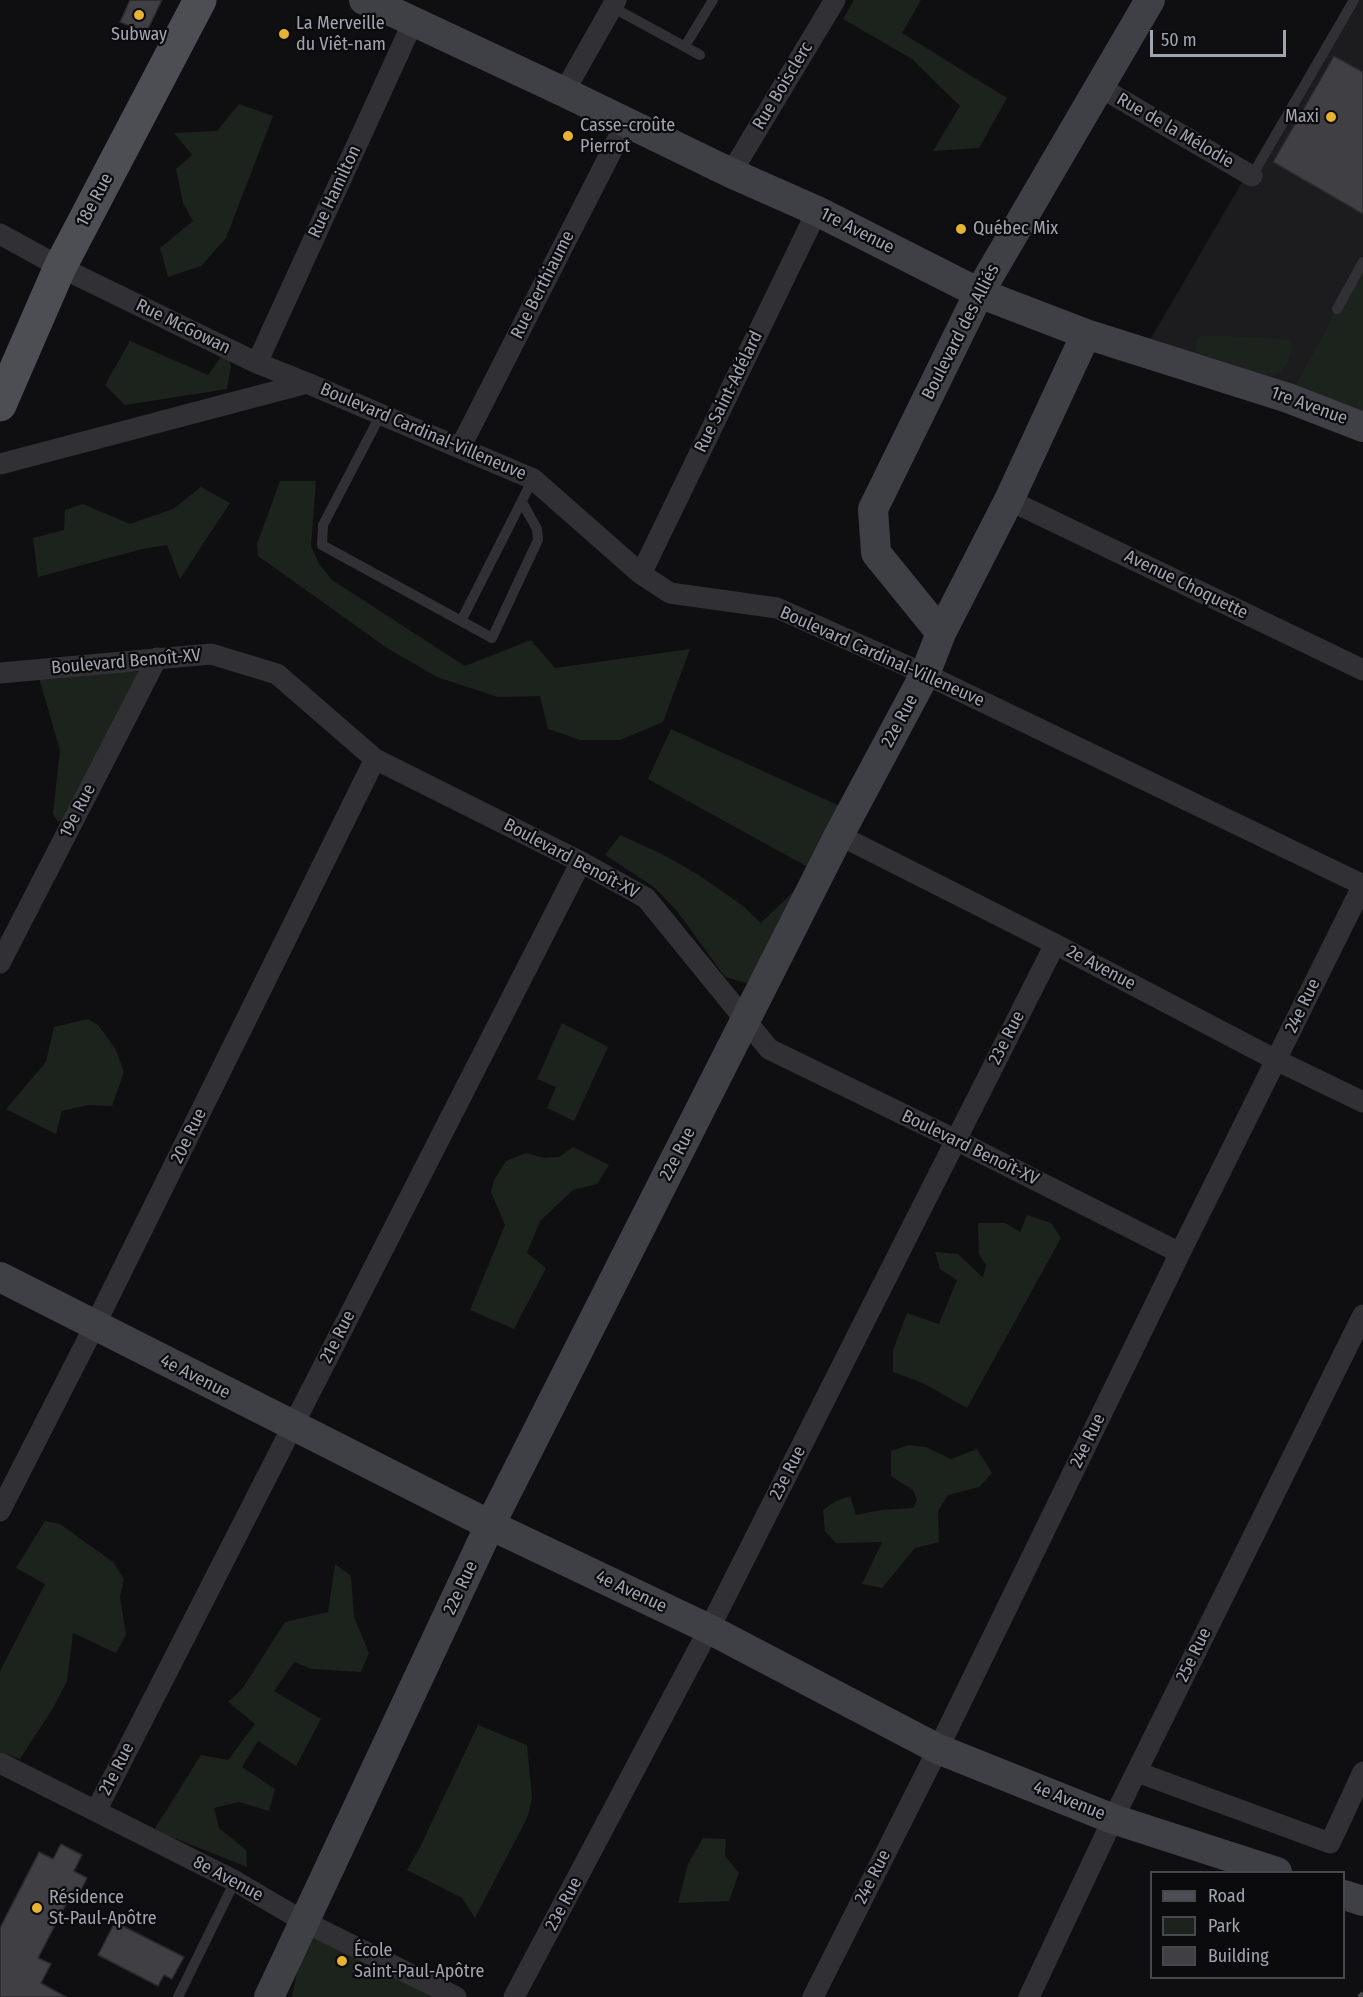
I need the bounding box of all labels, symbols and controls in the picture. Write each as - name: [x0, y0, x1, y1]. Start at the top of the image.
- marker: Subway: [132, 8, 146, 22]
- place label: La Merveille du Viêt-nam: [296, 13, 386, 56]
- scale bar: [1153, 18, 1290, 56]
- place label: Subway: [111, 24, 167, 46]
- marker: La Merveille du Viêt-nam: [277, 27, 291, 41]
- text: 50 m: [1161, 29, 1197, 51]
- street label: Rue Boisclerc: [748, 38, 818, 134]
- street label: Rue de la Mélodie: [1113, 89, 1237, 173]
- place label: Maxi: [1285, 106, 1319, 128]
- marker: Maxi: [1324, 110, 1338, 124]
- place label: Casse-croûte Pierrot: [580, 115, 675, 158]
- marker: Casse-croûte Pierrot: [561, 129, 575, 143]
- street label: Rue Hamilton: [304, 142, 366, 242]
- street label: 18e Rue: [72, 170, 118, 230]
- street label: 1re Avenue: [816, 203, 898, 259]
- place label: Québec Mix: [973, 218, 1058, 240]
- marker: Québec Mix: [954, 222, 968, 236]
- street label: Rue Berthiaume: [507, 227, 579, 343]
- street label: Boulevard des Alliés: [918, 261, 1004, 403]
- street label: Rue McGowan: [132, 295, 234, 359]
- street label: Rue Saint-Adélard: [690, 328, 768, 456]
- street label: Boulevard Cardinal-Villeneuve: [317, 379, 529, 485]
- street label: 1re Avenue: [1268, 382, 1350, 430]
- street label: Avenue Choquette: [1121, 546, 1251, 624]
- street label: Boulevard Cardinal-Villeneuve: [776, 602, 988, 712]
- street label: Boulevard Benoît-XV: [50, 645, 202, 679]
- street label: 22e Rue: [877, 691, 923, 751]
- street label: 19e Rue: [55, 781, 101, 841]
- street label: Boulevard Benoît-XV: [500, 814, 642, 904]
- street label: 2e Avenue: [1063, 941, 1139, 995]
- street label: 24e Rue: [1281, 975, 1325, 1037]
- street label: 23e Rue: [984, 1008, 1030, 1068]
- street label: 20e Rue: [166, 1105, 212, 1167]
- street label: Boulevard Benoît-XV: [898, 1105, 1042, 1191]
- street label: 22e Rue: [655, 1124, 701, 1184]
- street label: 21e Rue: [316, 1307, 360, 1367]
- street label: 4e Avenue: [156, 1350, 234, 1404]
- street label: 24e Rue: [1066, 1410, 1110, 1472]
- street label: 23e Rue: [765, 1443, 811, 1503]
- street label: 22e Rue: [439, 1558, 483, 1618]
- street label: 4e Avenue: [592, 1566, 670, 1618]
- street label: 25e Rue: [1172, 1624, 1216, 1686]
- street label: 21e Rue: [95, 1739, 139, 1799]
- street label: 4e Avenue: [1030, 1777, 1108, 1825]
- street label: 24e Rue: [850, 1846, 896, 1908]
- street label: 8e Avenue: [189, 1852, 267, 1906]
- legend: [1150, 1871, 1345, 1979]
- street label: 23e Rue: [541, 1874, 587, 1934]
- text: Road: [1208, 1885, 1245, 1907]
- place label: Résidence St-Paul-Apôtre: [49, 1887, 157, 1930]
- marker: Résidence St-Paul-Apôtre: [30, 1901, 44, 1915]
- text: Park: [1208, 1915, 1240, 1937]
- place label: École Saint-Paul-Apôtre: [354, 1940, 484, 1982]
- text: Building: [1208, 1945, 1269, 1967]
- marker: École Saint-Paul-Apôtre: [335, 1954, 349, 1968]

